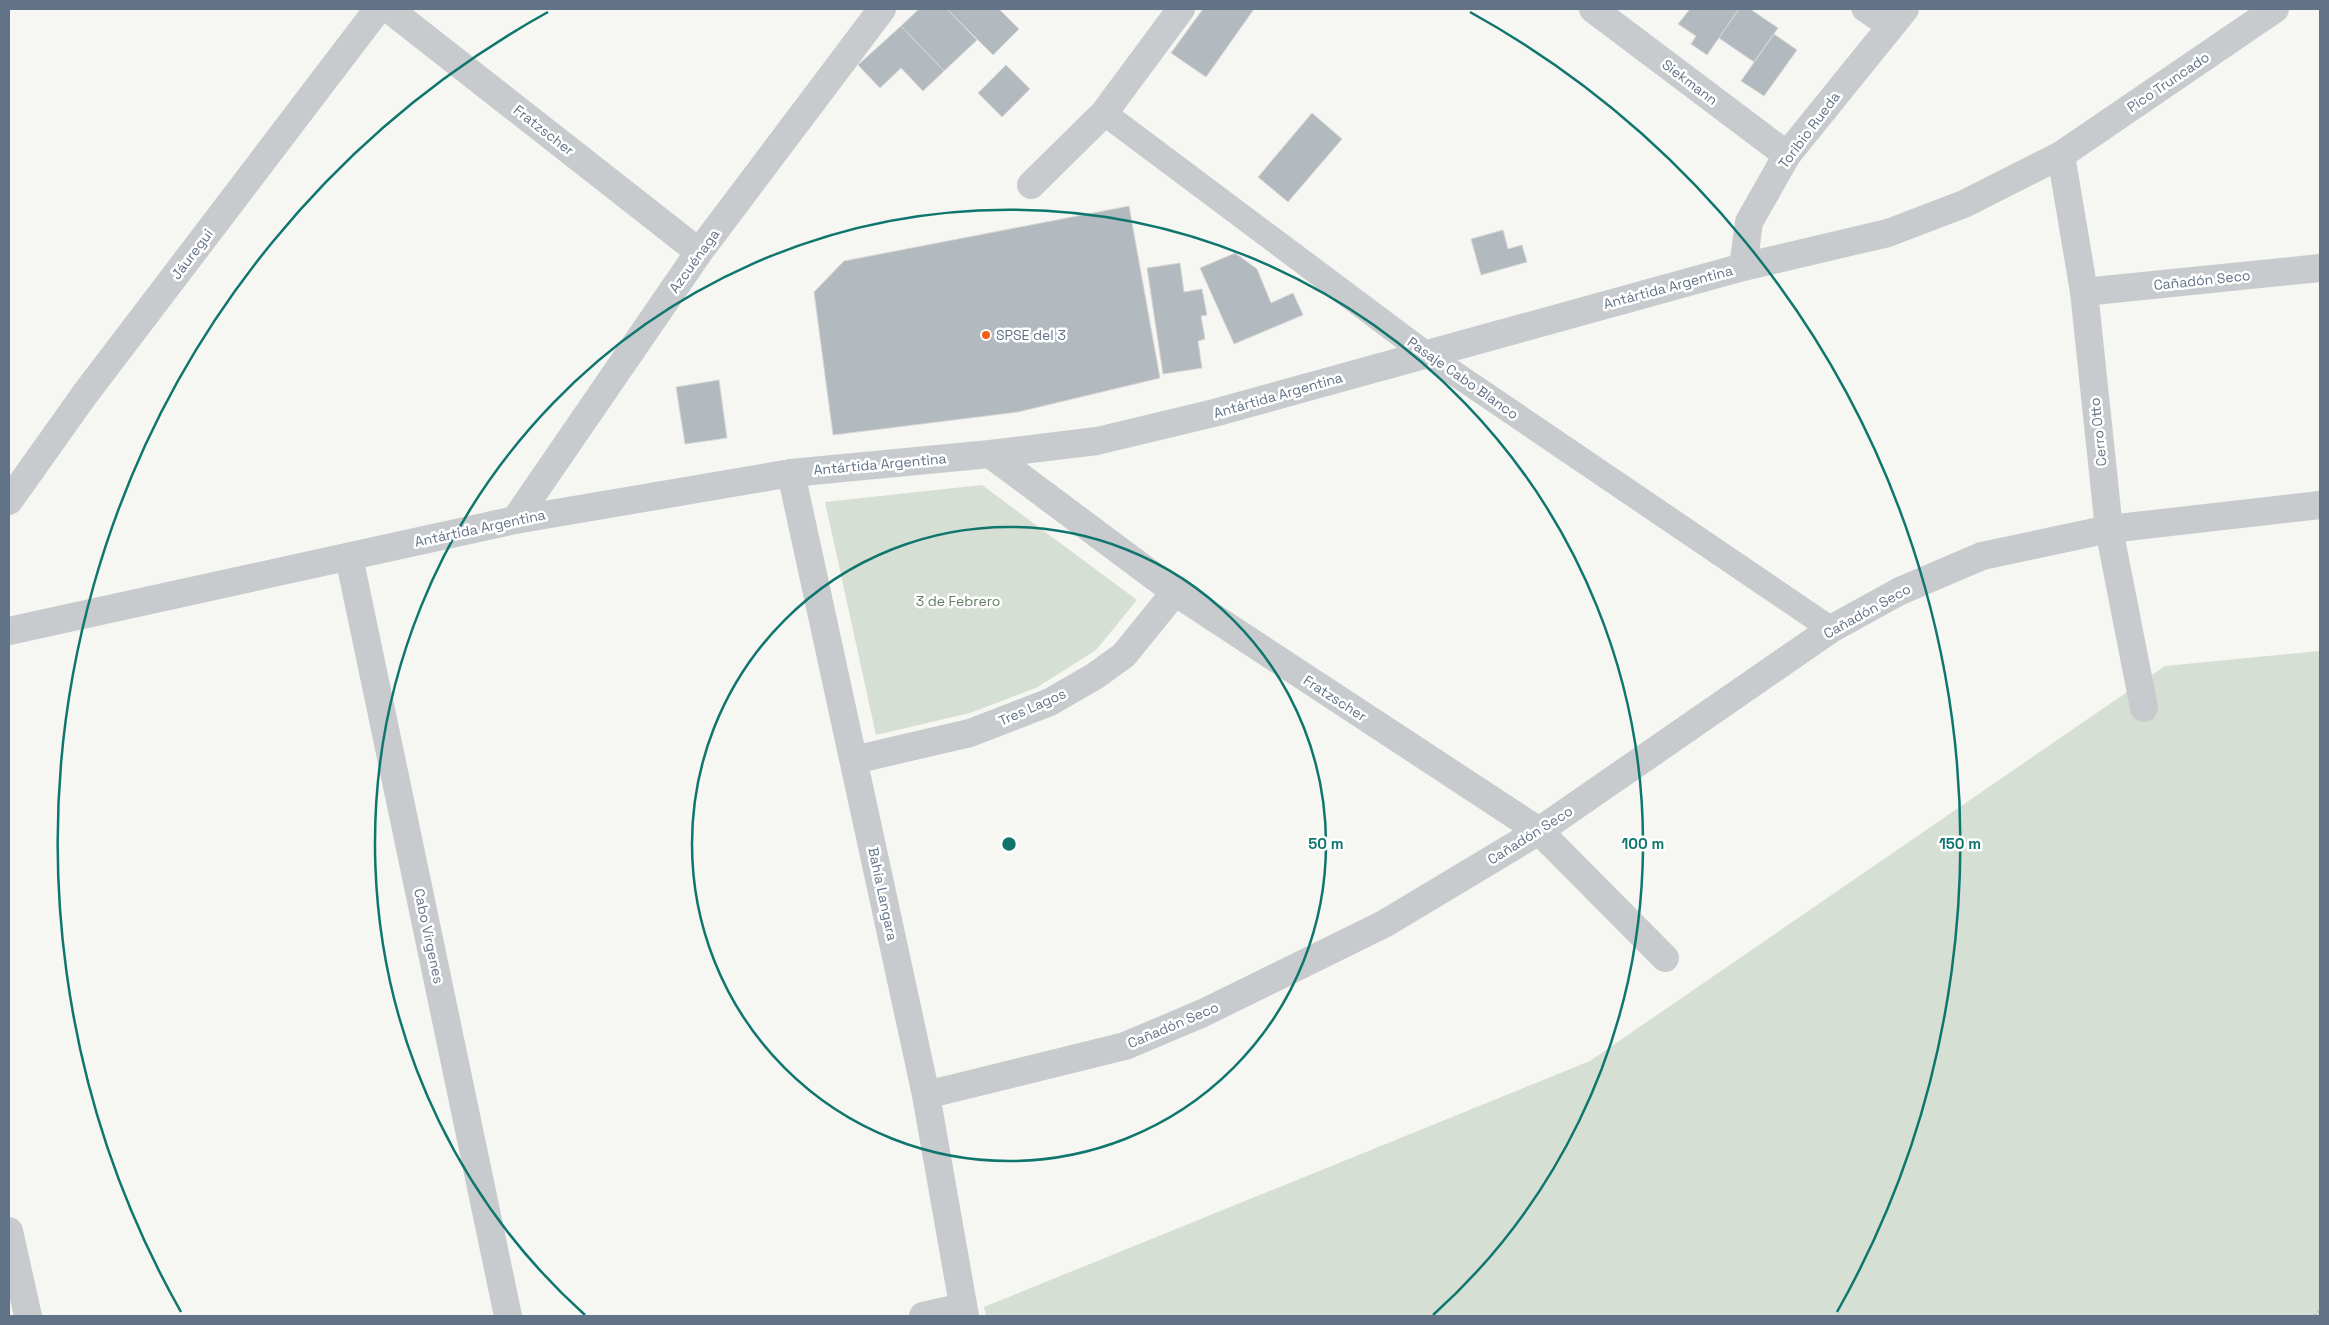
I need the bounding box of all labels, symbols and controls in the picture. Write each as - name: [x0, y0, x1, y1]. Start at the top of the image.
- street label: Pico Truncado: [2123, 48, 2213, 116]
- street label: Siekmann: [1659, 55, 1721, 109]
- street label: Toribio Rueda: [1774, 88, 1844, 172]
- street label: Fratzscher: [510, 101, 578, 159]
- street label: Jáuregui: [167, 225, 217, 283]
- street label: Azcuénaga: [665, 226, 723, 296]
- street label: Antártida Argentina: [1601, 261, 1735, 313]
- street label: Cañadón Seco: [2153, 266, 2251, 294]
- place label: SPSE del 3: [996, 326, 1066, 344]
- marker: SPSE del 3: [980, 329, 992, 341]
- street label: Pasaje Cabo Blanco: [1404, 333, 1522, 423]
- street label: Antártida Argentina: [1211, 368, 1345, 422]
- street label: Cerro Otto: [2085, 397, 2111, 467]
- street label: Antártida Argentina: [813, 449, 947, 479]
- street label: Antártida Argentina: [413, 505, 547, 551]
- street label: Cañadón Seco: [1820, 580, 1914, 642]
- park label: 3 de Febrero: [916, 592, 1000, 610]
- street label: Fratzscher: [1300, 671, 1370, 725]
- street label: Tres Lagos: [995, 684, 1069, 730]
- street label: Cañadón Seco: [1484, 802, 1576, 868]
- text: 50 m: [1308, 834, 1344, 853]
- text: 100 m: [1622, 834, 1664, 853]
- text: 150 m: [1939, 834, 1981, 853]
- centre of rings: [1000, 835, 1018, 853]
- street label: Bahía Langara: [864, 845, 902, 943]
- street label: Cabo Virgenes: [410, 887, 448, 985]
- street label: Cañadón Seco: [1125, 998, 1221, 1052]

